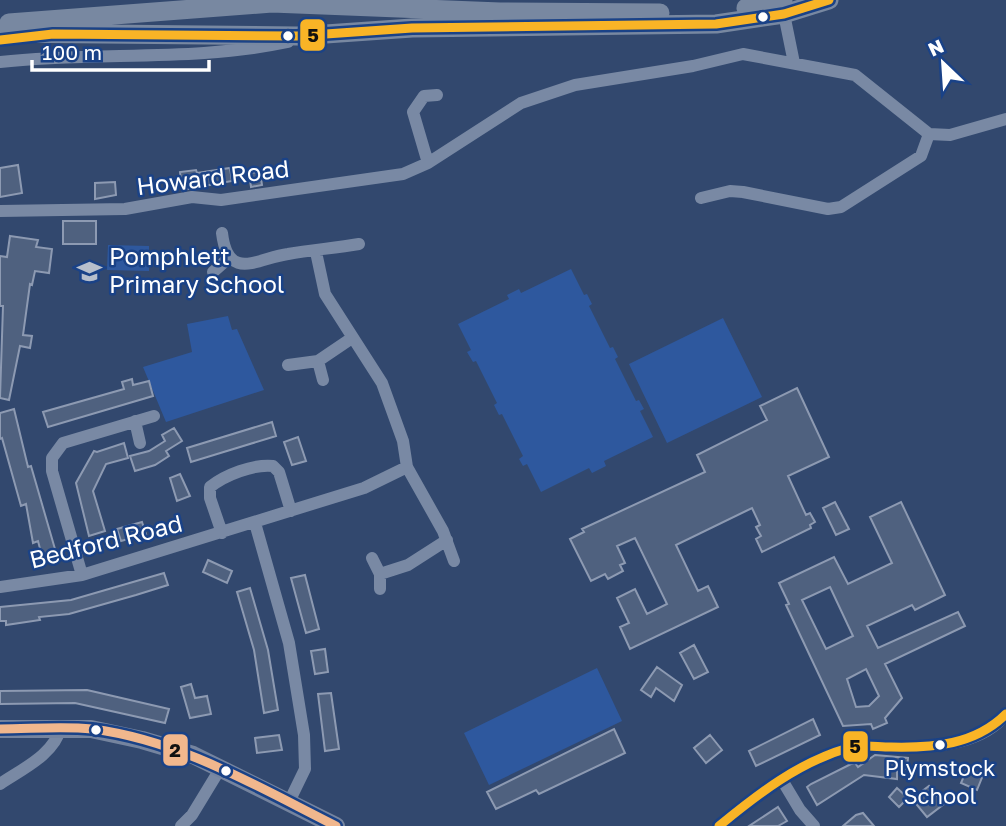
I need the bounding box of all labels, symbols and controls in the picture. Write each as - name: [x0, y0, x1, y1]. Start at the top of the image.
- unlabelled marker: [756, 10, 770, 24]
- line badge: 5: [299, 18, 326, 52]
- text: 5: [307, 23, 319, 46]
- scale bar: [32, 28, 208, 72]
- north arrow: [908, 28, 978, 98]
- unlabelled marker: [281, 29, 295, 43]
- text: N: [924, 34, 947, 61]
- text: 100 m: [42, 39, 102, 65]
- street label: Howard Road: [135, 153, 291, 200]
- place label: Pomphlett Primary School: [109, 241, 285, 298]
- school or university icon: Pomphlett Primary School: [75, 257, 103, 285]
- street label: Bedford Road: [26, 508, 185, 574]
- unlabelled marker: [89, 723, 103, 737]
- line badge: 5: [842, 730, 869, 763]
- line badge: 2: [162, 733, 189, 767]
- text: 5: [849, 734, 861, 757]
- text: 2: [169, 738, 181, 761]
- marker: Plymstock School: [933, 738, 947, 752]
- place label: Plymstock School: [885, 754, 995, 809]
- unlabelled marker: [219, 764, 233, 778]

